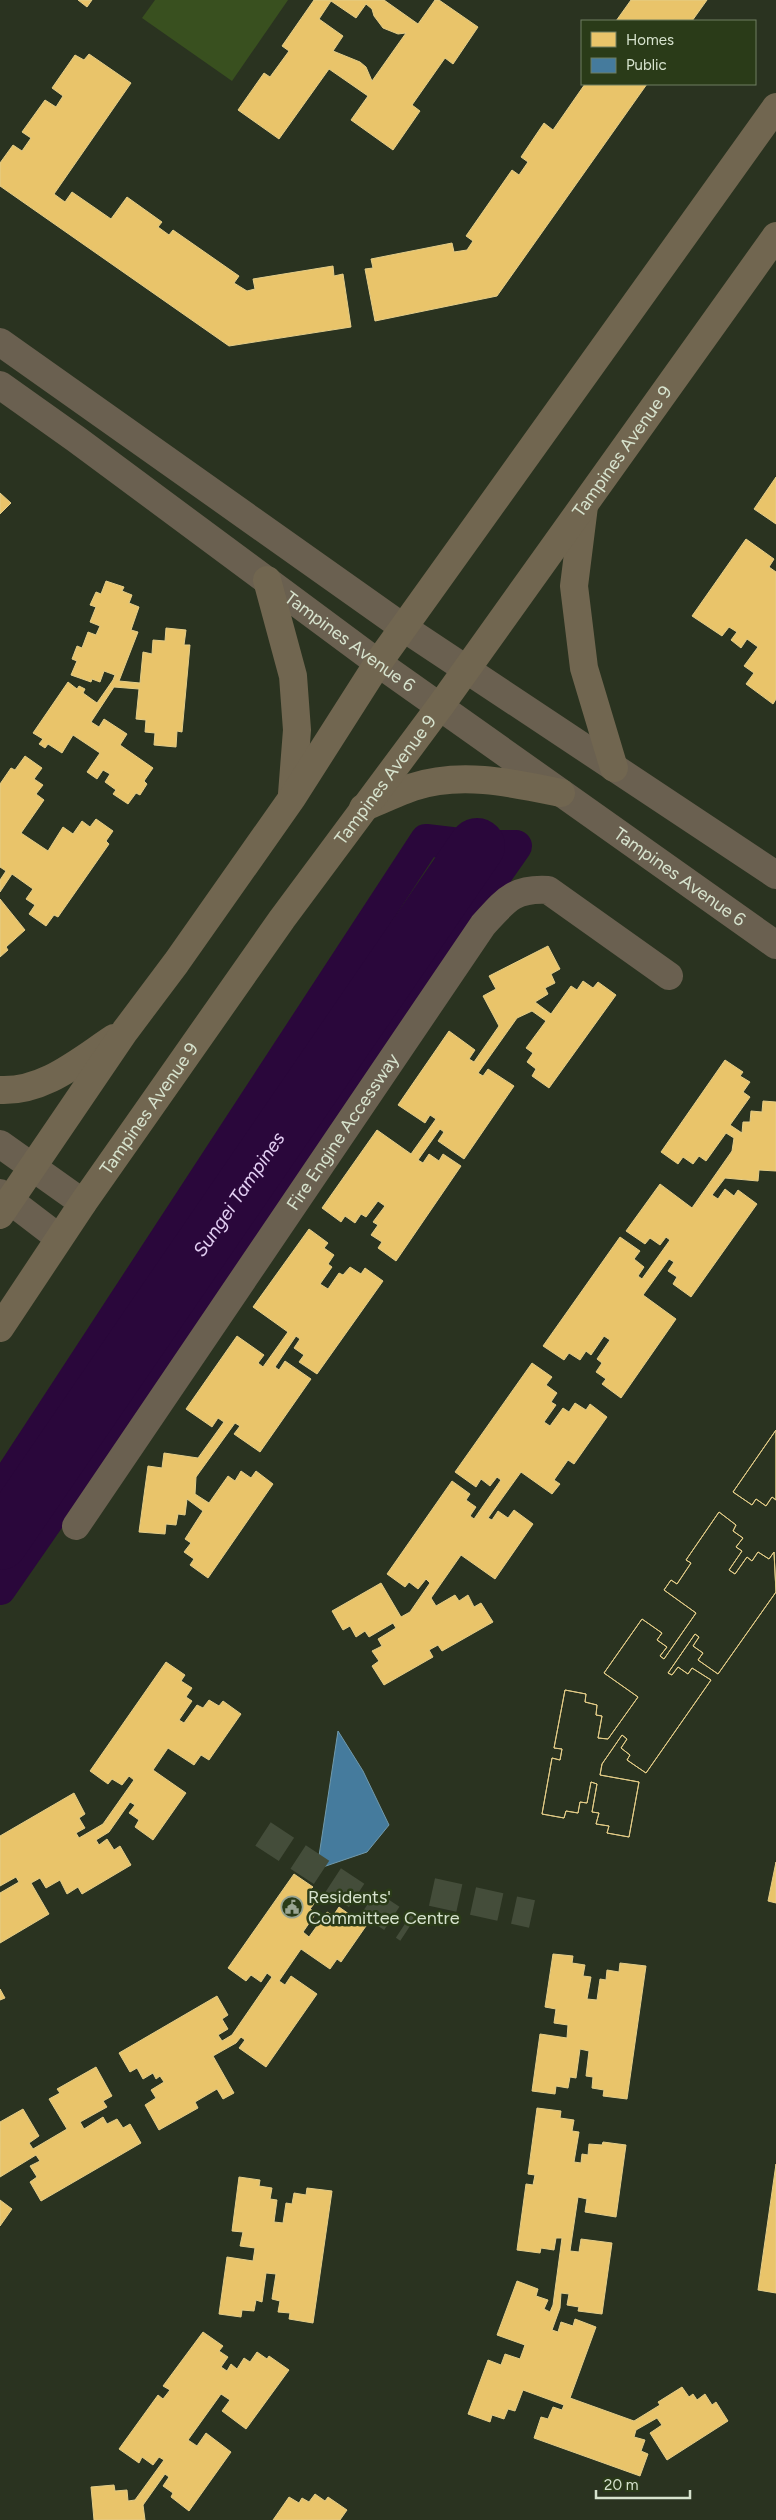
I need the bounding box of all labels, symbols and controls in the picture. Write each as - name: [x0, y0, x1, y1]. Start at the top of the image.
- legend: [581, 20, 756, 85]
- text: Homes: [626, 31, 674, 49]
- text: Public: [626, 56, 667, 74]
- street label: Tampines Avenue 9: [568, 381, 677, 522]
- street label: Tampines Avenue 6: [280, 587, 419, 697]
- street label: Tampines Avenue 9: [330, 711, 441, 849]
- street label: Tampines Avenue 6: [610, 823, 750, 931]
- street label: Tampines Avenue 9: [95, 1038, 203, 1179]
- street label: Fire Engine Accessway: [282, 1049, 404, 1215]
- water label: Sungei Tampines: [188, 1127, 289, 1261]
- place label: Residents' Committee Centre: [308, 1886, 460, 1929]
- public building icon: Residents' Committee Centre: [280, 1895, 304, 1919]
- scale bar: [596, 2468, 690, 2500]
- text: 20 m: [604, 2476, 638, 2494]

